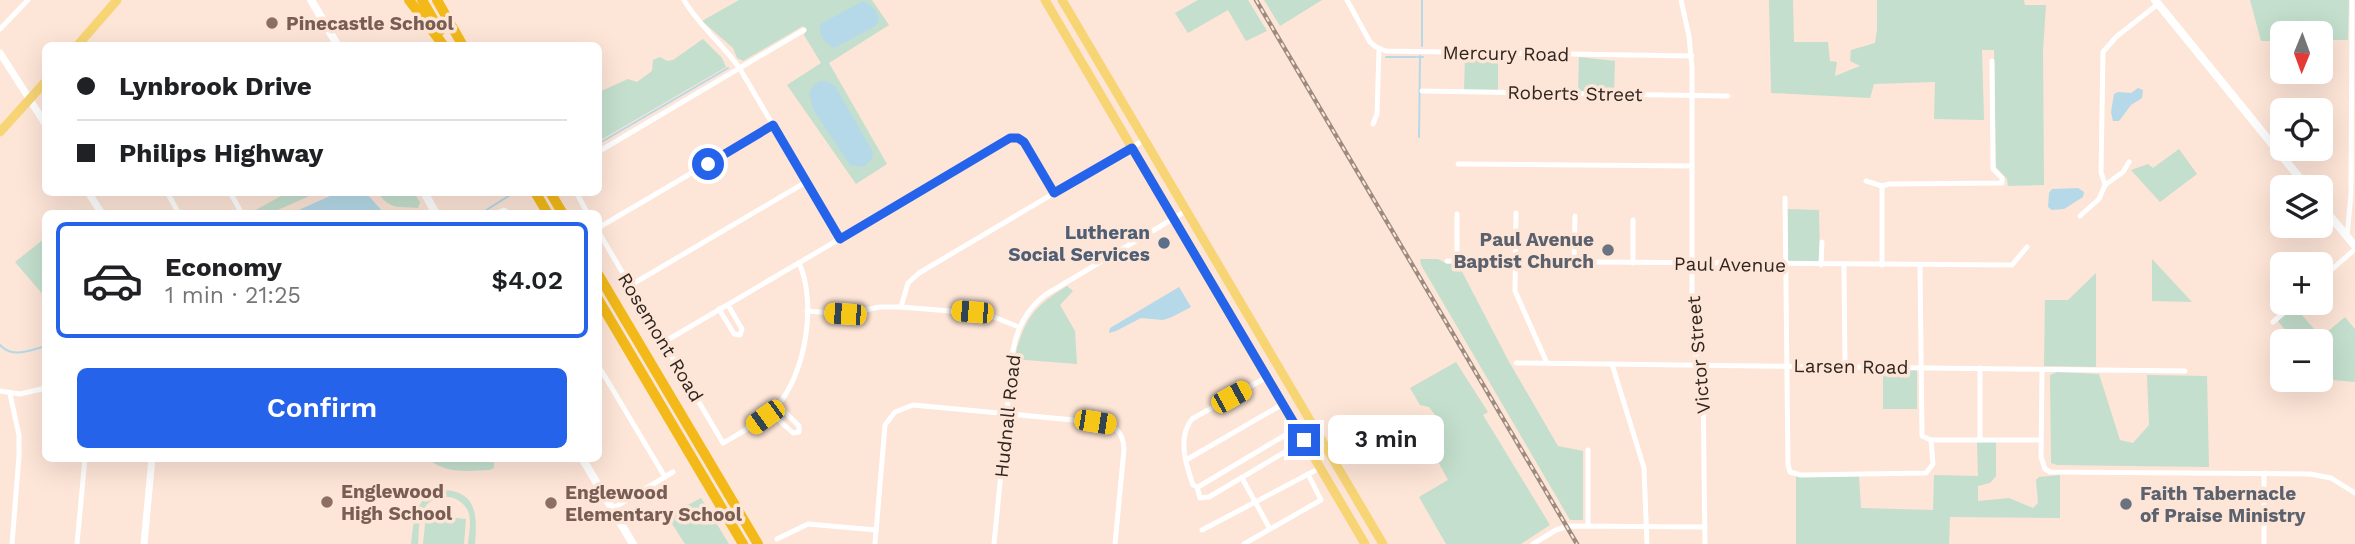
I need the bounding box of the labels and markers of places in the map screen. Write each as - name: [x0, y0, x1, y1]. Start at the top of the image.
- place label: Pinecastle School: [286, 12, 454, 35]
- marker: Pinecastle School: [264, 15, 280, 31]
- place label: Lutheran Social Services: [1008, 221, 1150, 266]
- place label: Paul Avenue Baptist Church: [1453, 228, 1594, 273]
- marker: Lutheran Social Services: [1156, 235, 1172, 251]
- marker: Paul Avenue Baptist Church: [1600, 242, 1616, 258]
- place label: Englewood High School: [341, 480, 453, 525]
- place label: Englewood Elementary School: [565, 481, 743, 526]
- place label: Faith Tabernacle of Praise Ministry: [2140, 482, 2306, 527]
- marker: Englewood High School: [319, 494, 335, 510]
- marker: Englewood Elementary School: [543, 495, 559, 511]
- marker: Faith Tabernacle of Praise Ministry: [2118, 496, 2134, 512]

